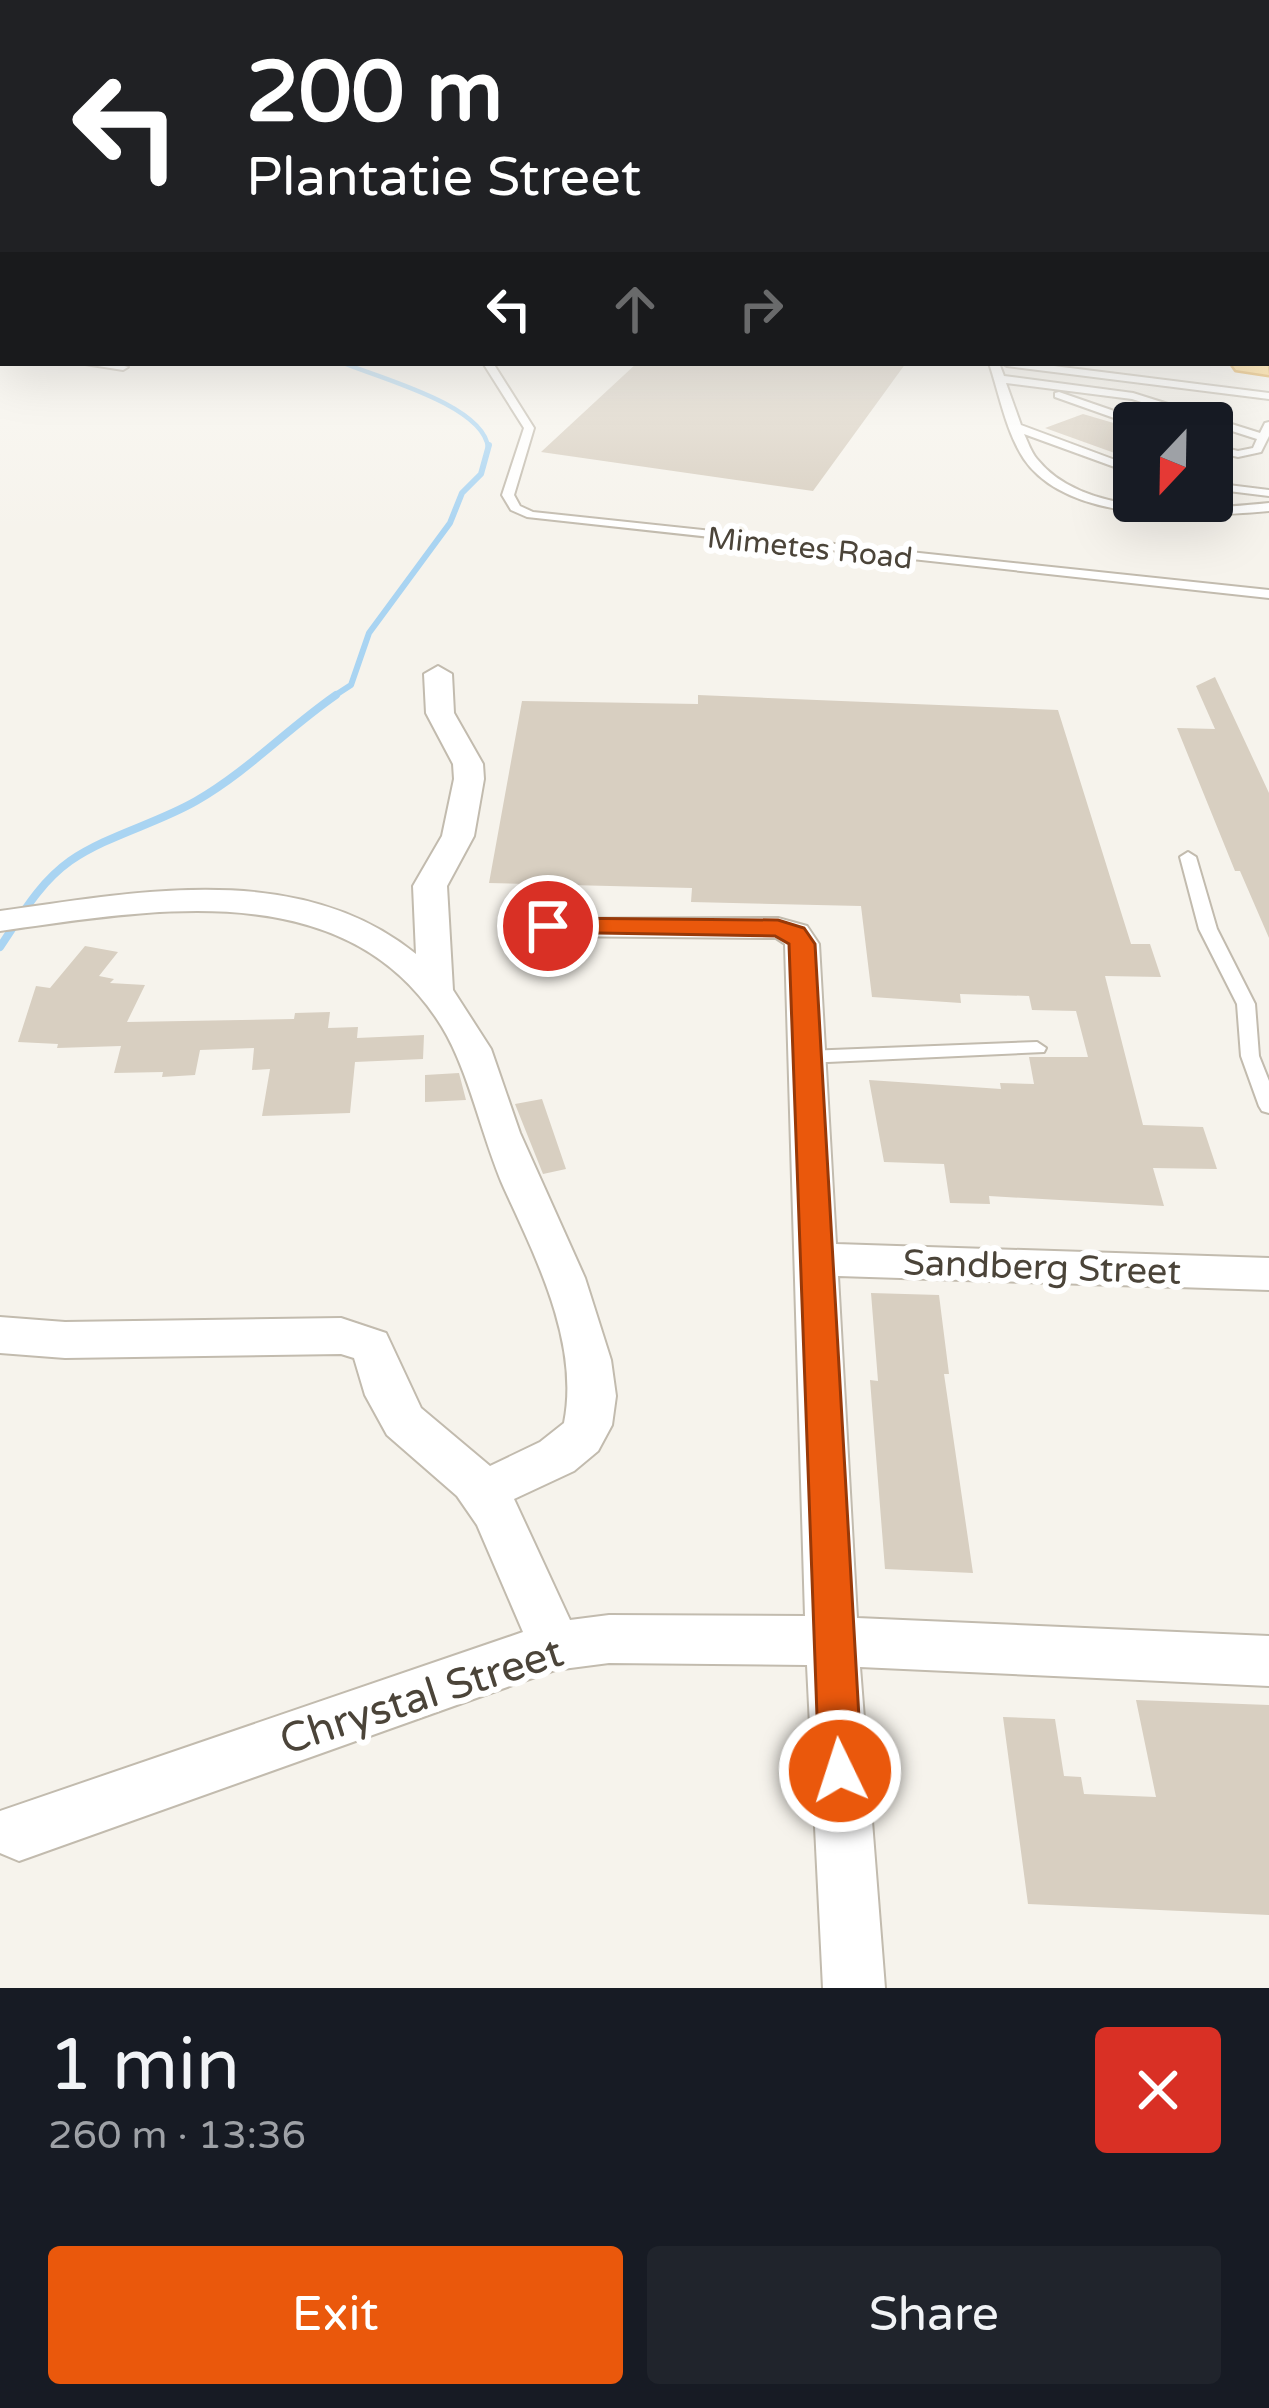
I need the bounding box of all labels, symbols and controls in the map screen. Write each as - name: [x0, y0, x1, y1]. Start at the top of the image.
- text: 200 m: [246, 43, 503, 144]
- icon: left: [48, 48, 204, 204]
- text: Plantatie Street: [246, 145, 641, 210]
- icon: left: [476, 276, 542, 342]
- icon: ahead: [602, 276, 668, 342]
- icon: right: [728, 276, 794, 342]
- north arrow: [1113, 402, 1233, 522]
- map controls: [1113, 402, 1233, 522]
- street label: Mimetes Road: [705, 519, 915, 578]
- pin: [497, 875, 599, 977]
- icon: arrive: [515, 893, 581, 959]
- street label: Sandberg Street: [902, 1241, 1182, 1294]
- street label: Chrystal Street: [274, 1627, 569, 1766]
- position arrow: [777, 1708, 903, 1834]
- text: 1 min: [48, 2023, 240, 2110]
- button: close: [1095, 2027, 1221, 2153]
- text: 260 m · 13:36: [48, 2112, 306, 2159]
- button: Exit: [48, 2246, 623, 2384]
- button: Share: [647, 2246, 1221, 2384]

